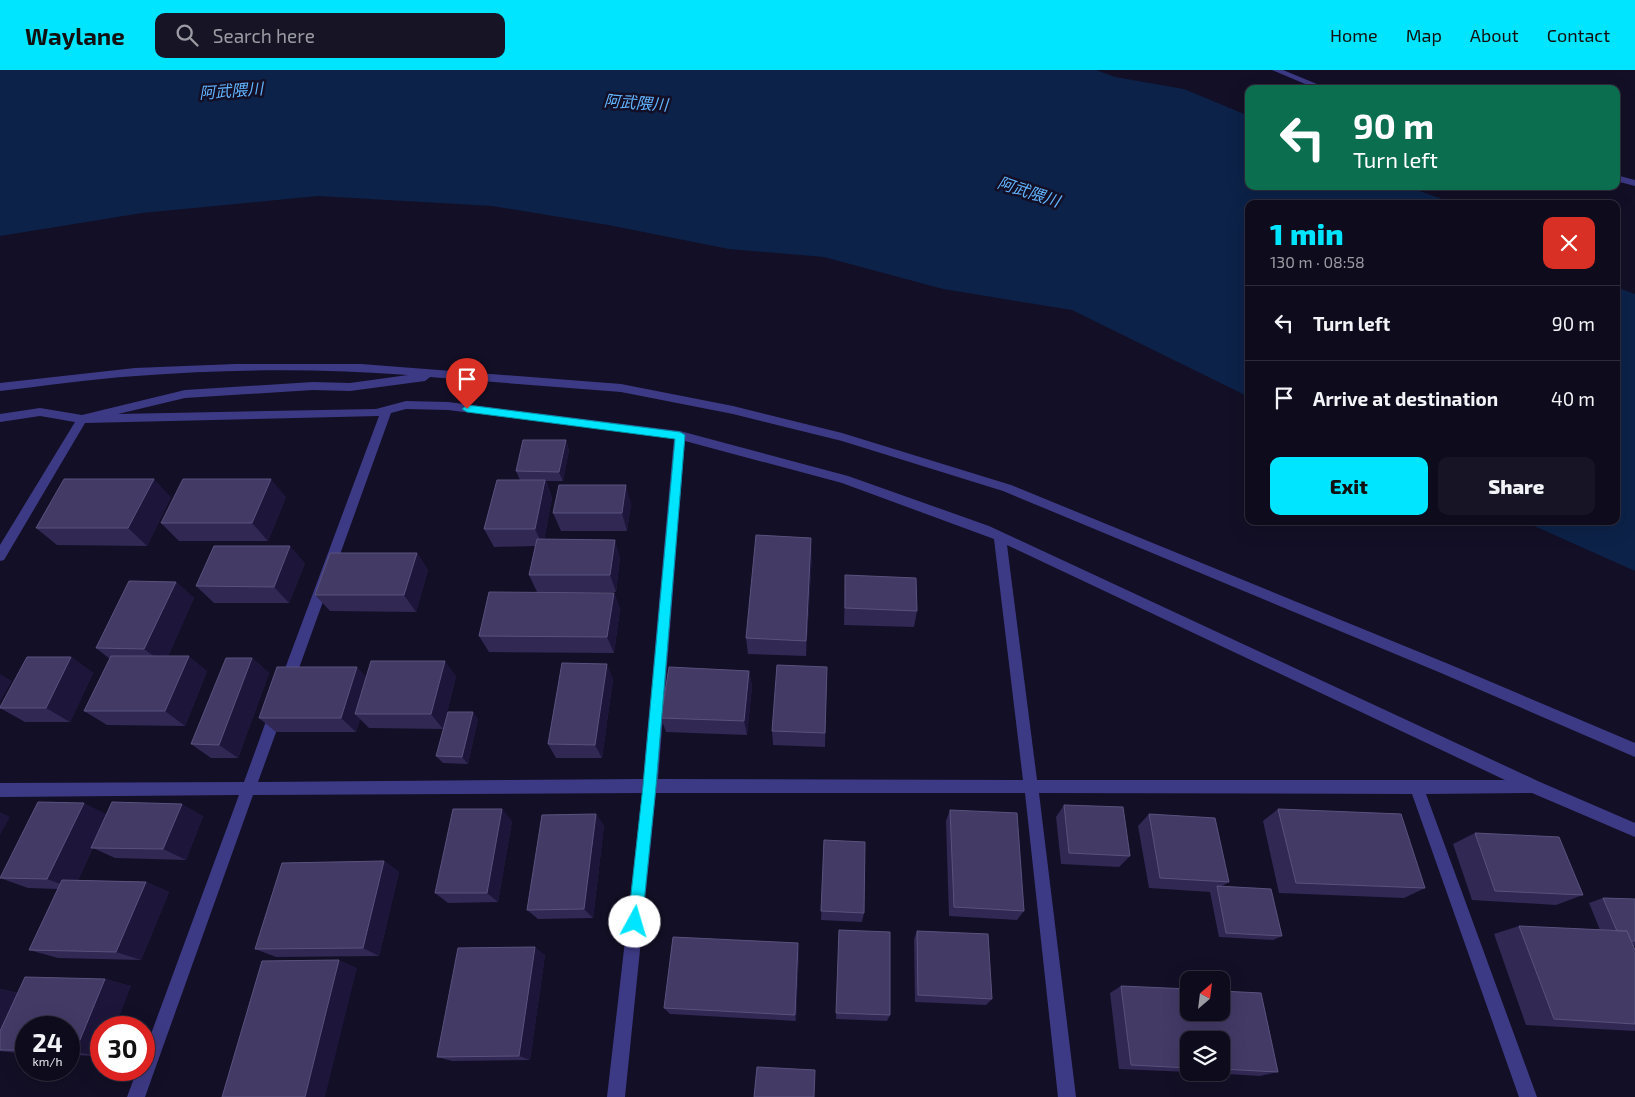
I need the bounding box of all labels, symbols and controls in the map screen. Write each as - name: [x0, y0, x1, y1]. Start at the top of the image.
- search box: [155, 13, 505, 58]
- text: Waylane: [25, 21, 125, 50]
- icon: search: [173, 21, 201, 49]
- text: Search here: [213, 24, 315, 47]
- text: Home: [1330, 24, 1378, 46]
- text: Map: [1406, 24, 1442, 46]
- text: About: [1470, 24, 1519, 46]
- text: Contact: [1547, 24, 1610, 46]
- water label: 阿武隈川: [198, 78, 266, 102]
- water label: 阿武隈川: [603, 90, 671, 114]
- text: 90 m: [1353, 104, 1434, 146]
- icon: left: [1270, 105, 1335, 170]
- text: Turn left: [1353, 146, 1438, 172]
- water label: 阿武隈川: [996, 172, 1064, 211]
- text: 1 min: [1270, 215, 1344, 251]
- button: close: [1543, 217, 1595, 269]
- text: 130 m · 08:58: [1270, 252, 1365, 271]
- icon: left: [1270, 309, 1298, 337]
- text: Turn left: [1313, 312, 1390, 335]
- text: 90 m: [1552, 312, 1595, 335]
- pin: [446, 358, 488, 409]
- icon: arrive: [453, 365, 481, 393]
- icon: arrive: [1270, 384, 1298, 412]
- text: Arrive at destination: [1313, 387, 1498, 410]
- text: 40 m: [1551, 387, 1595, 410]
- button: Exit: [1270, 457, 1428, 515]
- button: Share: [1438, 457, 1595, 515]
- position arrow: [608, 895, 660, 947]
- north arrow: [1180, 971, 1230, 1021]
- map controls: [1180, 971, 1230, 1081]
- speed limit sign: 30: [90, 1016, 155, 1081]
- text: 24: [32, 1027, 63, 1057]
- button: layers: [1180, 1031, 1230, 1081]
- text: km/h: [33, 1054, 62, 1068]

